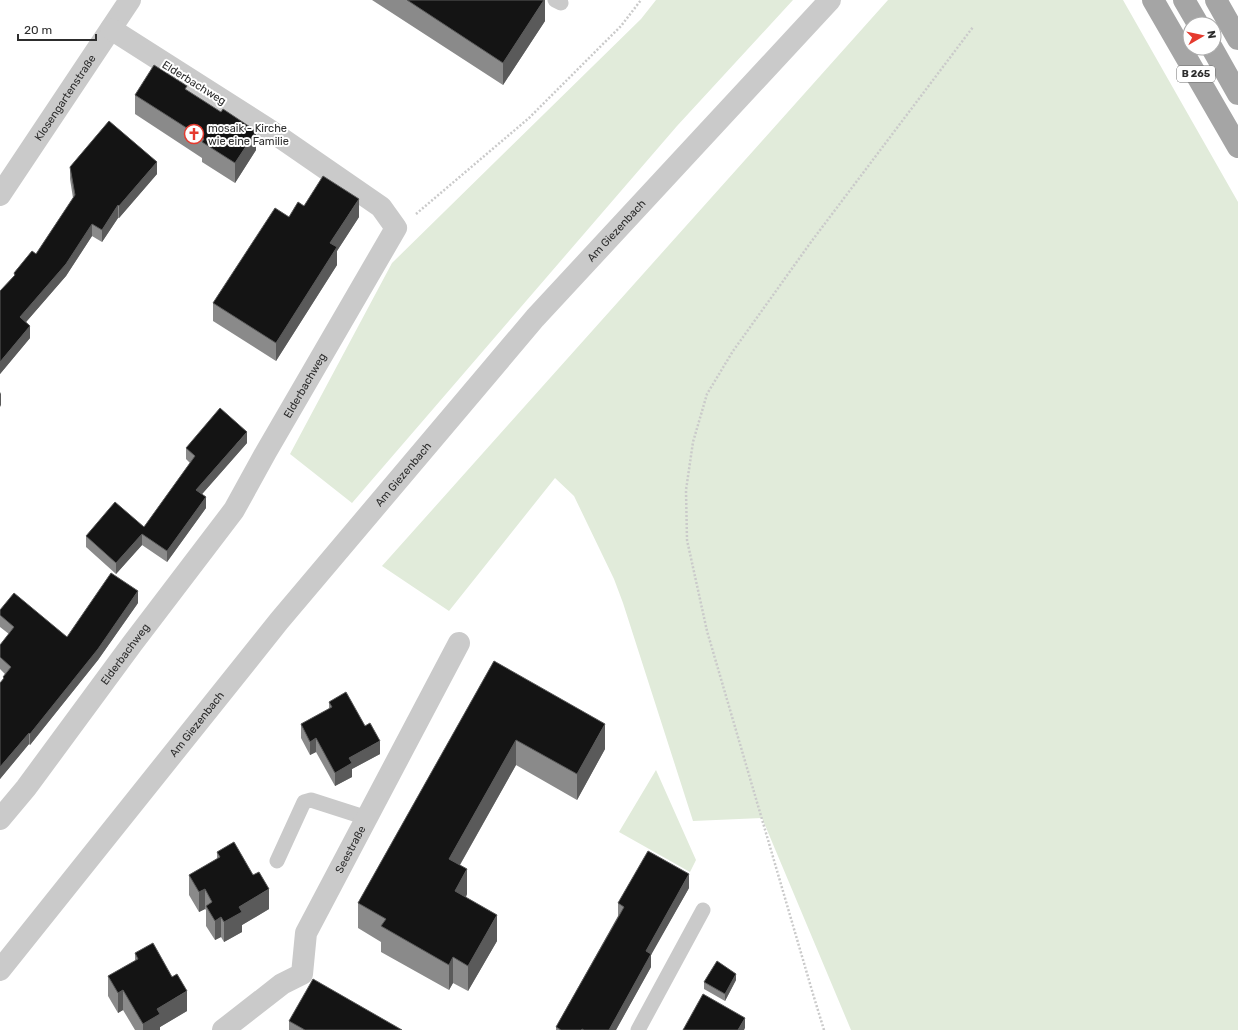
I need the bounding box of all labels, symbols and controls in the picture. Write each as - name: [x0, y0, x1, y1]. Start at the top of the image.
- scale bar: [18, 16, 96, 42]
- north arrow: [1182, 16, 1222, 56]
- text: 20 m: [24, 23, 52, 37]
- text: N: [1204, 30, 1218, 40]
- street label: Klosengartenstraße: [32, 52, 98, 143]
- street label: Elderbachweg: [160, 58, 228, 108]
- road number: B 265: [1177, 66, 1215, 82]
- place label: mosaik - Kirche wie eine Familie: [208, 122, 289, 148]
- church icon: mosaik - Kirche wie eine Familie: [183, 123, 205, 145]
- street label: Am Giezenbach: [584, 197, 648, 264]
- street label: Elderbachweg: [281, 350, 329, 420]
- street label: Am Giezenbach: [372, 439, 434, 509]
- street label: Elderbachweg: [98, 621, 152, 687]
- street label: Am Giezenbach: [167, 689, 227, 759]
- street label: Seestraße: [332, 823, 368, 875]

